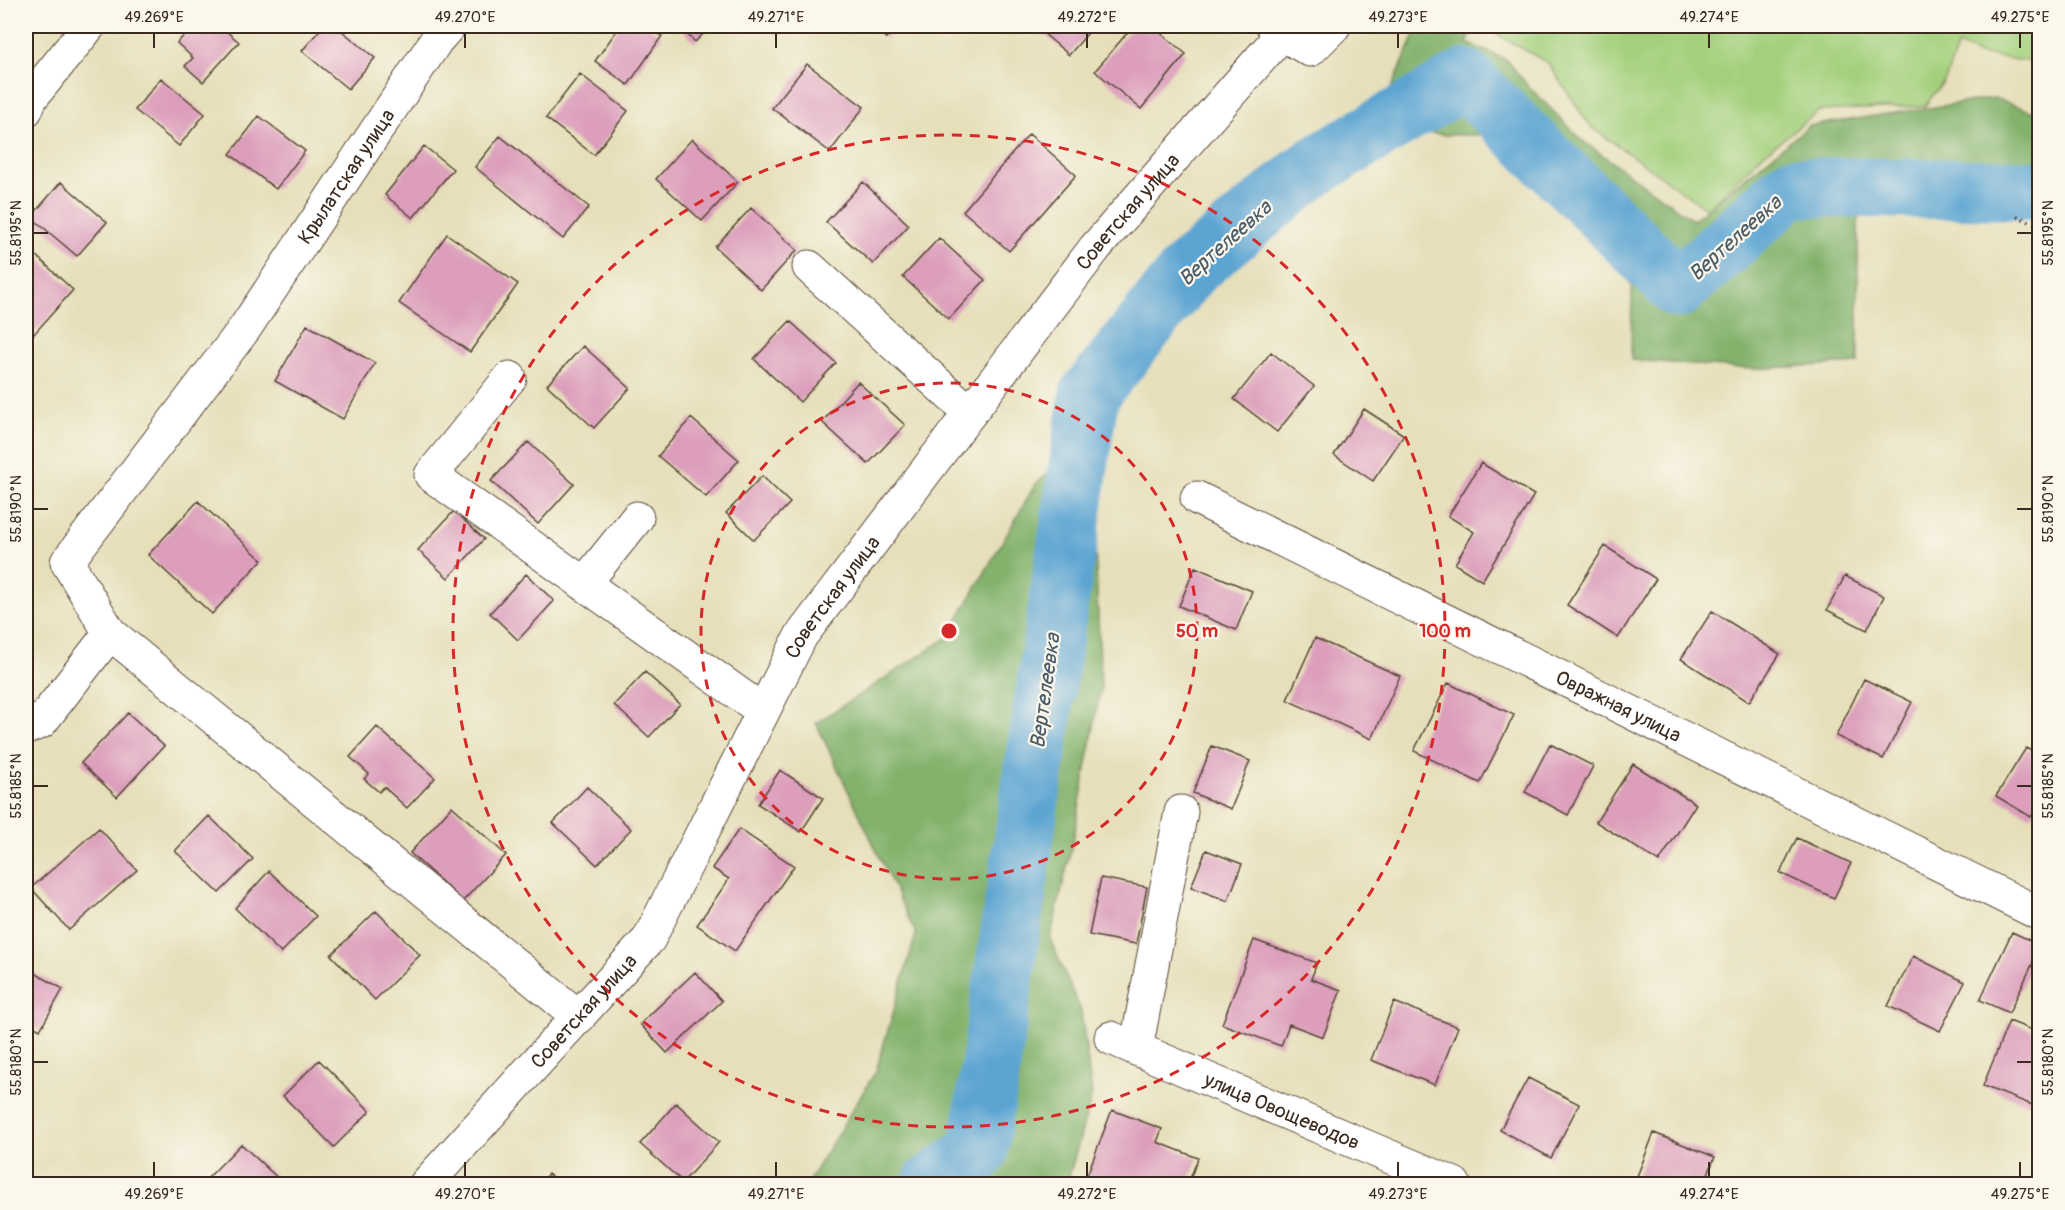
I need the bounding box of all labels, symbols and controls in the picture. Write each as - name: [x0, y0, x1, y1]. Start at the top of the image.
- text: 49.269°E: [125, 8, 184, 27]
- text: 49.270°E: [435, 8, 496, 27]
- text: 49.271°E: [748, 8, 804, 27]
- text: 49.272°E: [1058, 8, 1117, 27]
- text: 49.273°E: [1369, 8, 1428, 27]
- text: 49.274°E: [1679, 8, 1739, 27]
- text: 49.275°E: [1991, 8, 2049, 27]
- street label: Крылатская улица: [292, 104, 400, 249]
- street label: Советская улица: [1071, 148, 1185, 275]
- water label: Вертелеевка: [1683, 189, 1788, 287]
- water label: Вертелеевка: [1173, 194, 1278, 292]
- text: 55.8195°N: [7, 200, 26, 266]
- text: 55.8195°N: [2039, 200, 2058, 266]
- text: 55.8190°N: [7, 475, 26, 543]
- text: 55.8190°N: [2039, 475, 2058, 543]
- street label: Советская улица: [780, 531, 886, 663]
- text: 50 m: [1176, 620, 1218, 643]
- text: 100 m: [1419, 620, 1471, 643]
- centre of rings: [939, 621, 959, 641]
- water label: Вертелеевка: [1024, 631, 1067, 750]
- street label: Овражная улица: [1551, 665, 1685, 748]
- text: 55.8185°N: [7, 753, 26, 819]
- text: 55.8185°N: [2039, 753, 2058, 819]
- street label: Советская улица: [525, 949, 642, 1074]
- text: 55.8180°N: [7, 1028, 26, 1096]
- text: 55.8180°N: [2039, 1028, 2058, 1096]
- street label: улица Овощеводов: [1199, 1067, 1364, 1155]
- text: 49.269°E: [125, 1185, 184, 1204]
- text: 49.270°E: [435, 1185, 496, 1204]
- text: 49.271°E: [748, 1185, 804, 1204]
- text: 49.272°E: [1058, 1185, 1117, 1204]
- text: 49.273°E: [1369, 1185, 1428, 1204]
- text: 49.274°E: [1679, 1185, 1739, 1204]
- text: 49.275°E: [1991, 1185, 2049, 1204]

